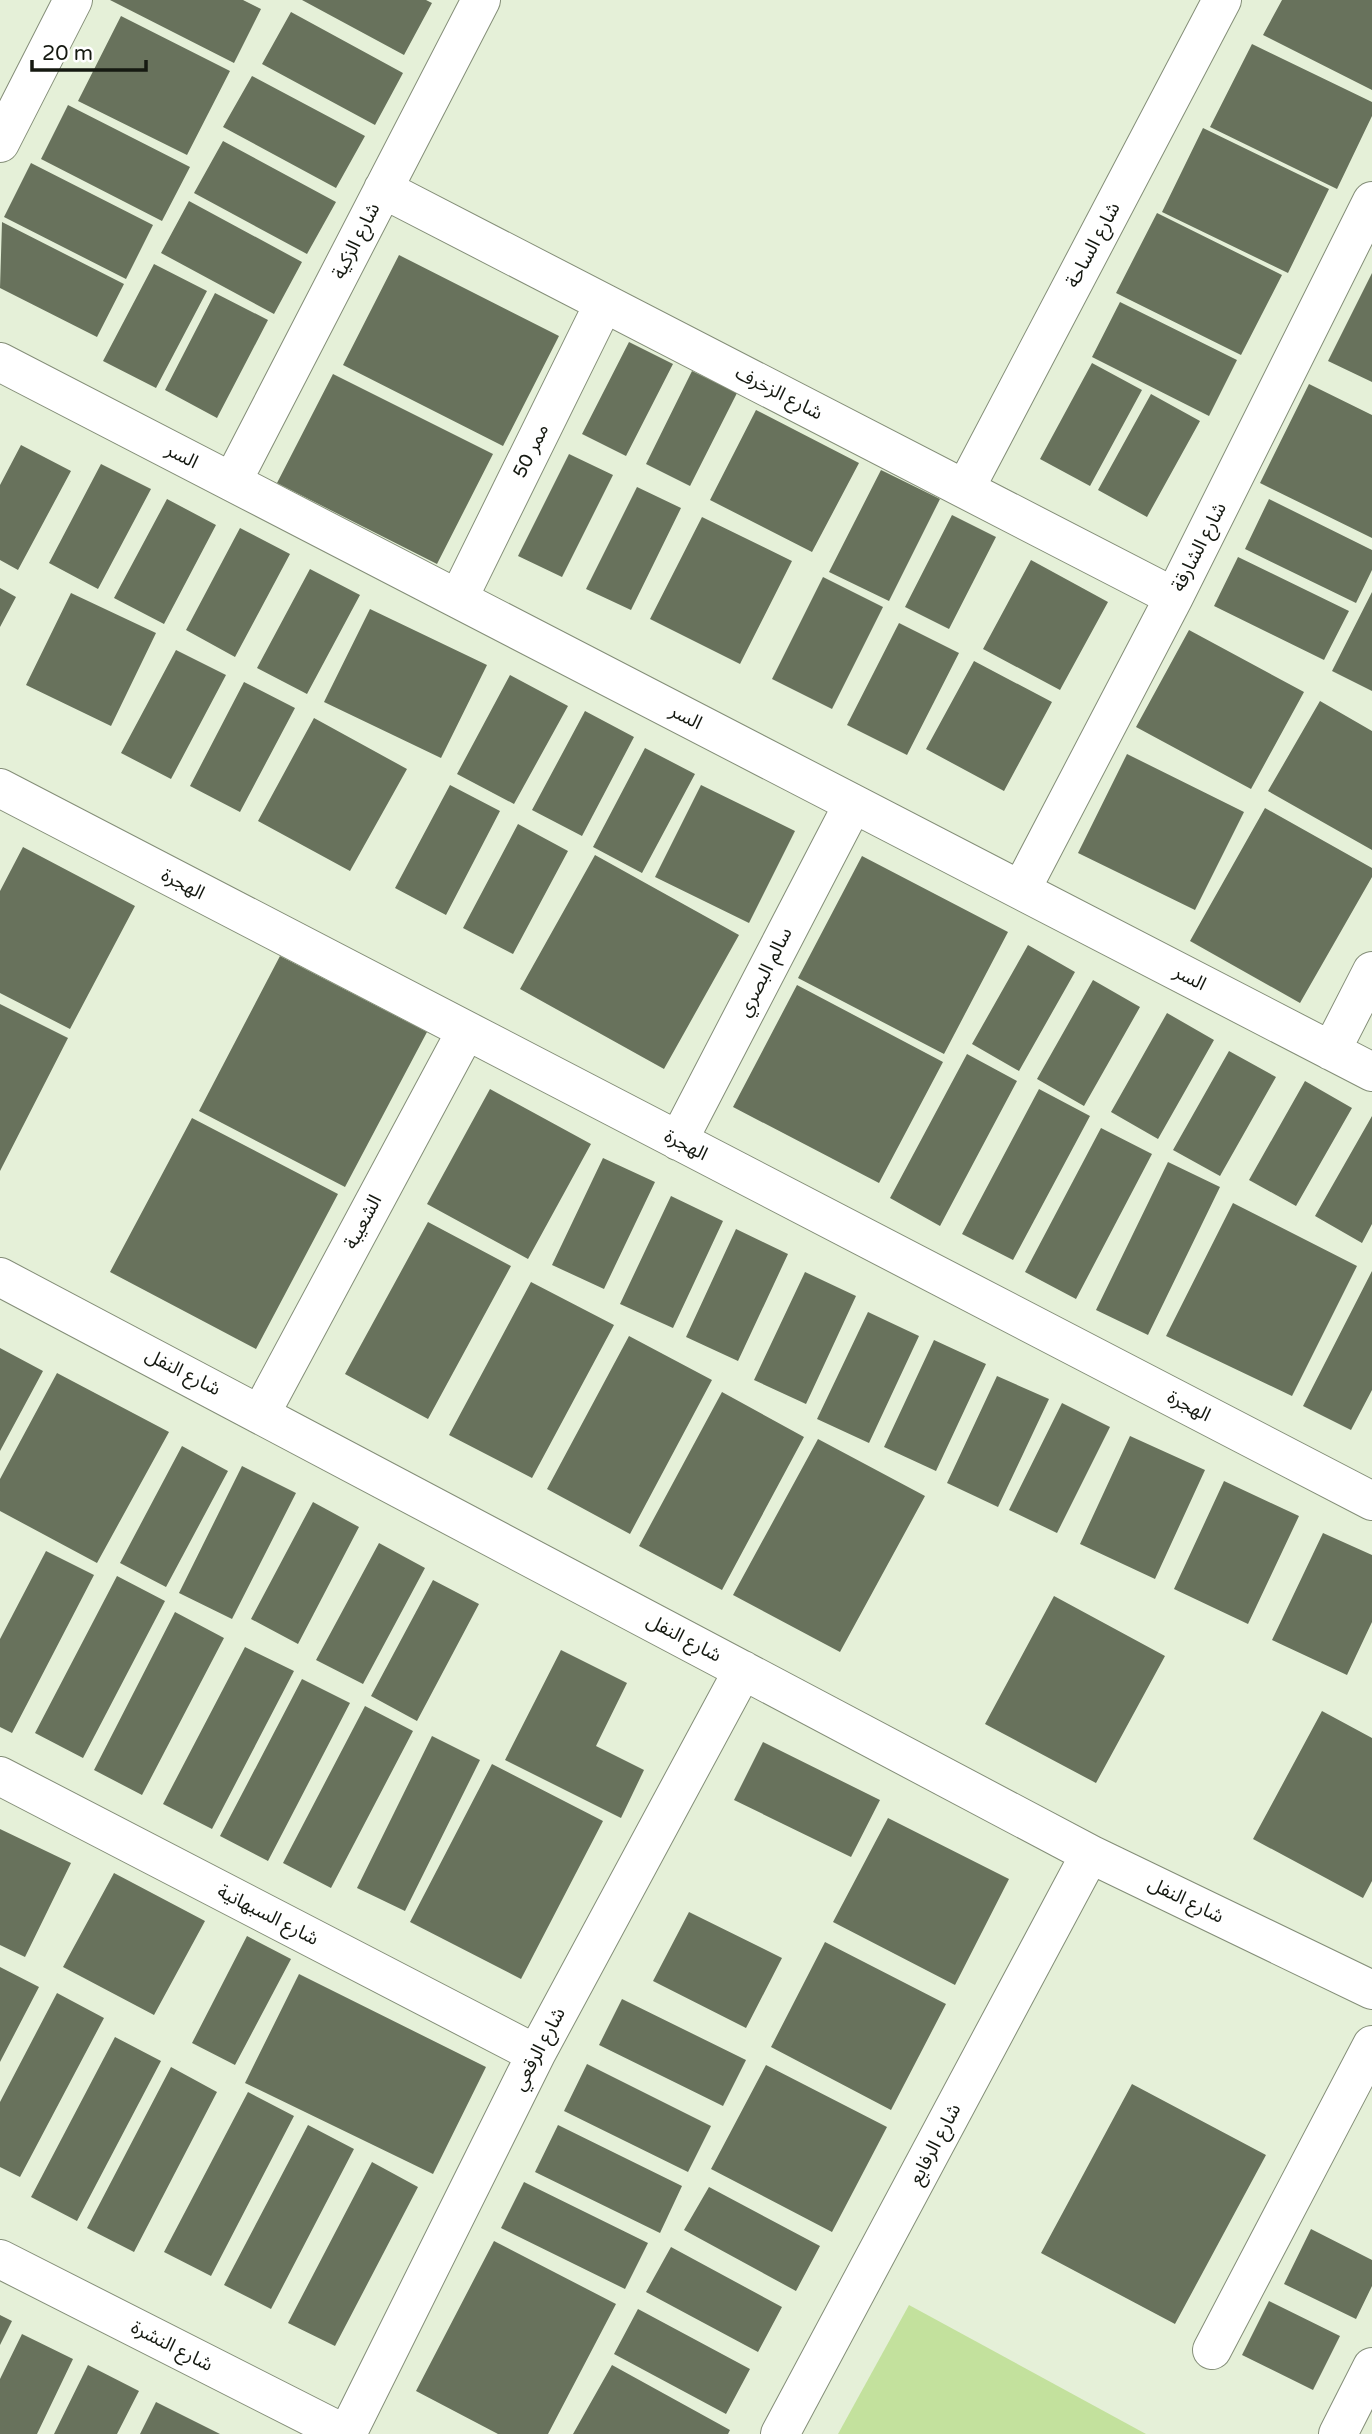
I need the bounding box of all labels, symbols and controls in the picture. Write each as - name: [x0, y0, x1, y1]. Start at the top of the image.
- scale bar: [32, 28, 145, 72]
- text: 20 m: [42, 41, 93, 66]
- street label: شارع الزكية: [328, 199, 386, 284]
- street label: شارع الساحة: [1061, 199, 1126, 292]
- street label: شارع الزخرف: [731, 362, 826, 426]
- street label: ممر 50: [509, 420, 553, 482]
- street label: السر: [161, 438, 202, 473]
- street label: شارع الشارقة: [1167, 499, 1233, 596]
- street label: السر: [665, 699, 706, 734]
- street label: الهجرة: [158, 864, 208, 904]
- street label: سالم البصري: [733, 924, 800, 1022]
- street label: السر: [1169, 960, 1210, 995]
- street label: الهجرة: [661, 1125, 711, 1165]
- street label: الشعيبة: [340, 1191, 386, 1253]
- street label: شارع النفل: [141, 1344, 224, 1402]
- street label: الهجرة: [1164, 1386, 1214, 1426]
- street label: شارع النفل: [642, 1609, 725, 1669]
- street label: شارع النفل: [1144, 1872, 1227, 1929]
- street label: شارع السبهانية: [213, 1880, 322, 1952]
- street label: شارع الرقعي: [508, 2004, 573, 2096]
- street label: شارع الرفايع: [905, 2100, 968, 2190]
- street label: شارع النشرة: [127, 2316, 216, 2378]

